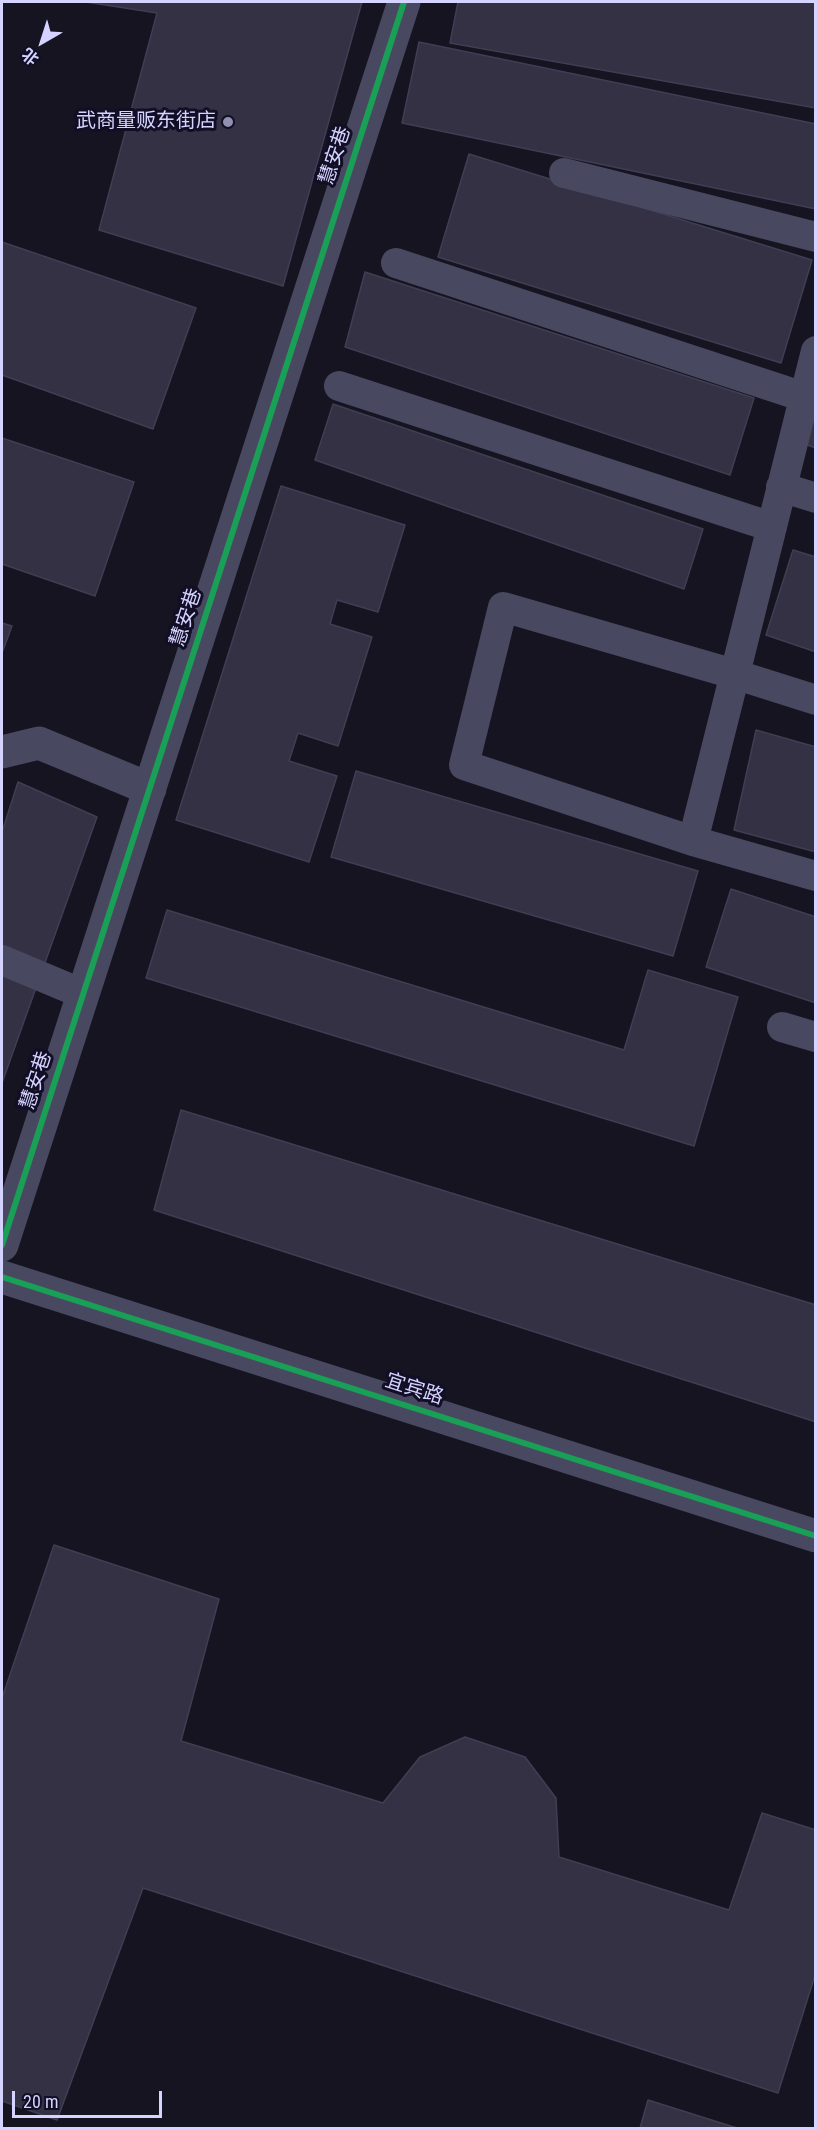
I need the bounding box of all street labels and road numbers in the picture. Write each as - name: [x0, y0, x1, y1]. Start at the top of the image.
- street label: 慧安巷: [315, 124, 357, 188]
- street label: 慧安巷: [166, 586, 208, 650]
- street label: 慧安巷: [16, 1049, 58, 1113]
- street label: 宜宾路: [382, 1369, 446, 1411]

